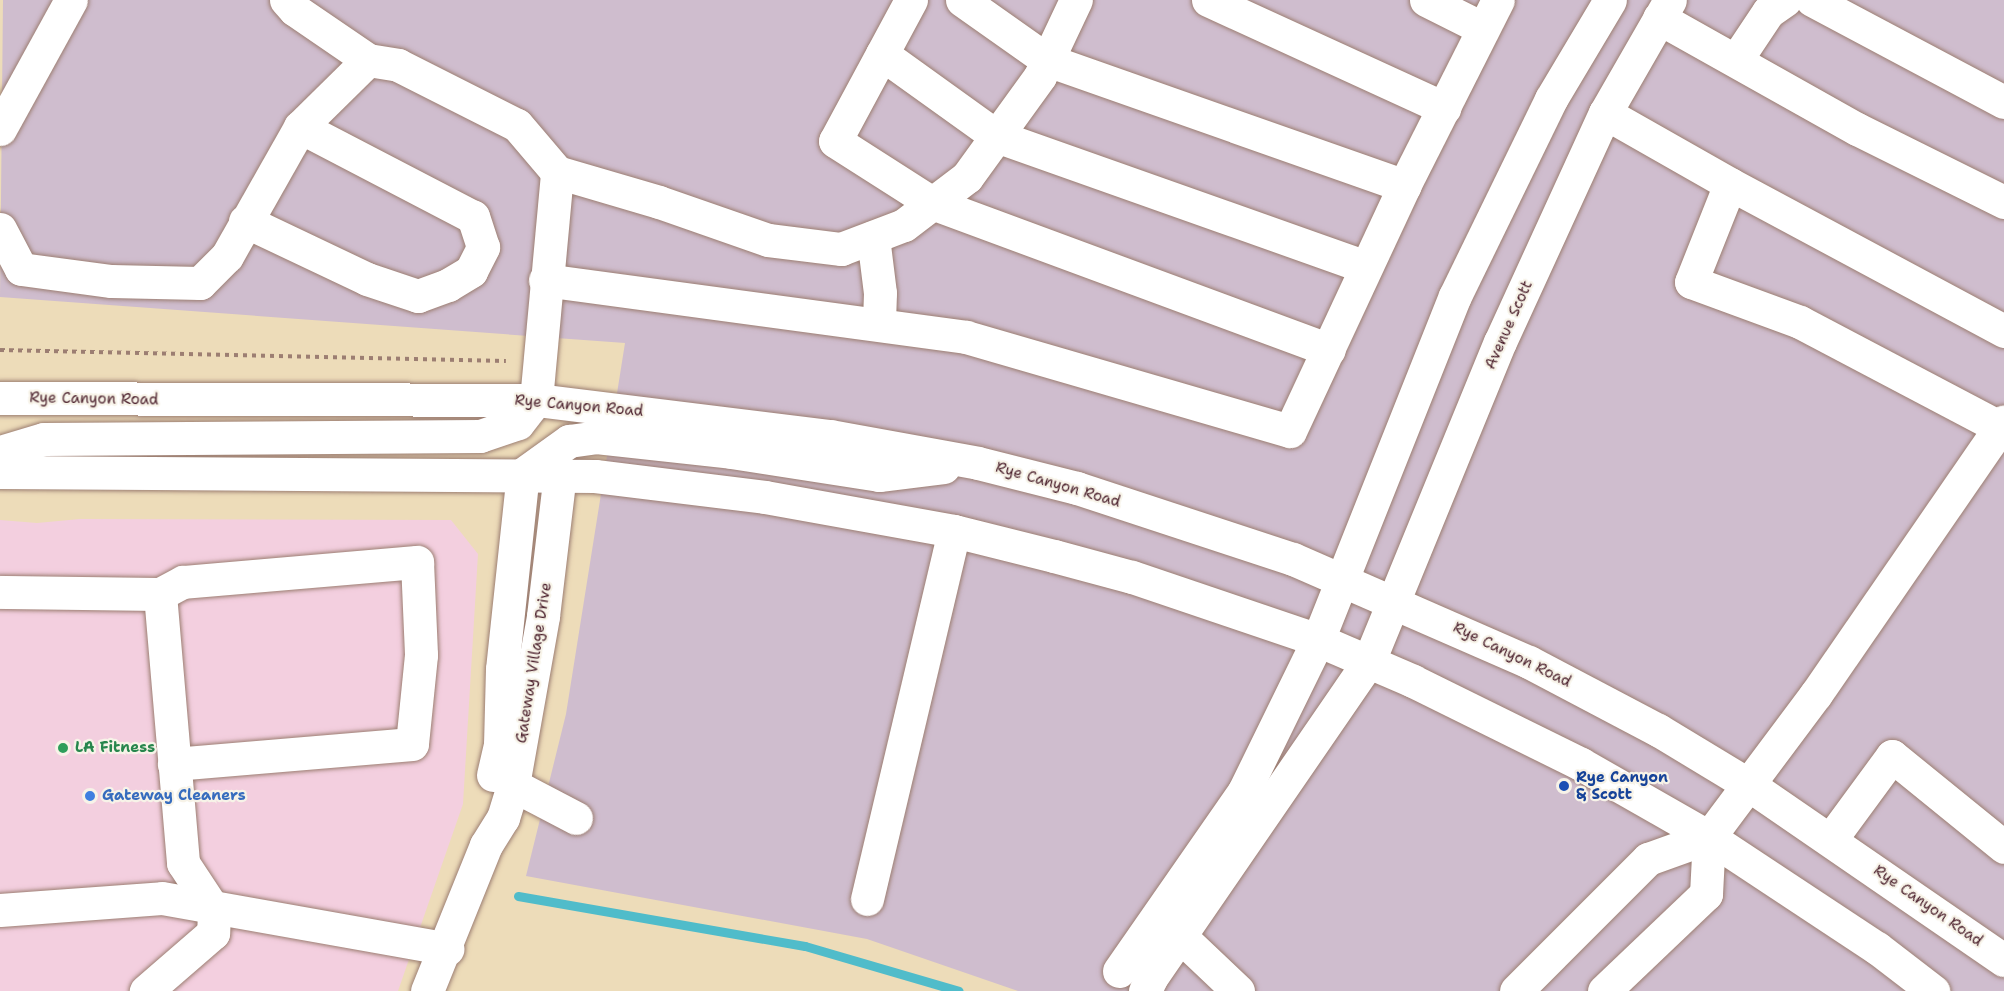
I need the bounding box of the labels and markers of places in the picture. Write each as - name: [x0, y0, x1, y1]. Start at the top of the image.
- place label: LA Fitness: [75, 739, 155, 757]
- marker: LA Fitness: [56, 741, 70, 755]
- place label: Rye Canyon & Scott: [1576, 768, 1668, 803]
- marker: Rye Canyon & Scott: [1557, 779, 1571, 793]
- place label: Gateway Cleaners: [102, 787, 246, 805]
- marker: Gateway Cleaners: [83, 789, 97, 803]

